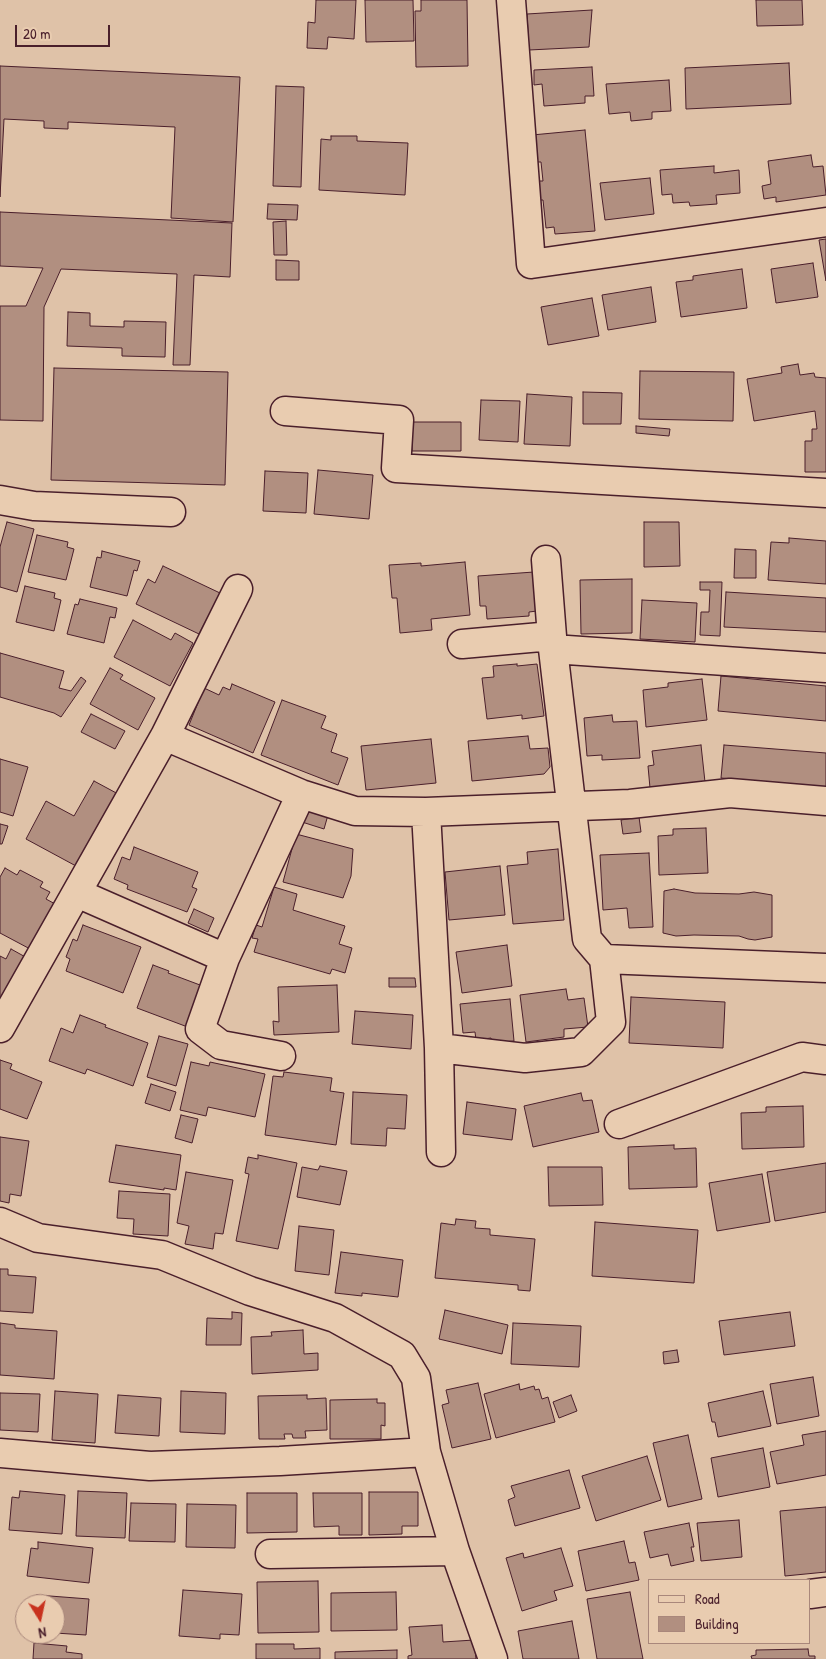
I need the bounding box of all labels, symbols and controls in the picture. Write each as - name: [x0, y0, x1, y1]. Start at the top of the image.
- scale bar: [18, 15, 112, 47]
- text: 20 m: [23, 23, 50, 44]
- legend: [648, 1579, 811, 1644]
- text: Road: [695, 1588, 720, 1609]
- north arrow: [15, 1594, 65, 1644]
- text: Building: [695, 1613, 739, 1634]
- text: N: [37, 1623, 48, 1643]

